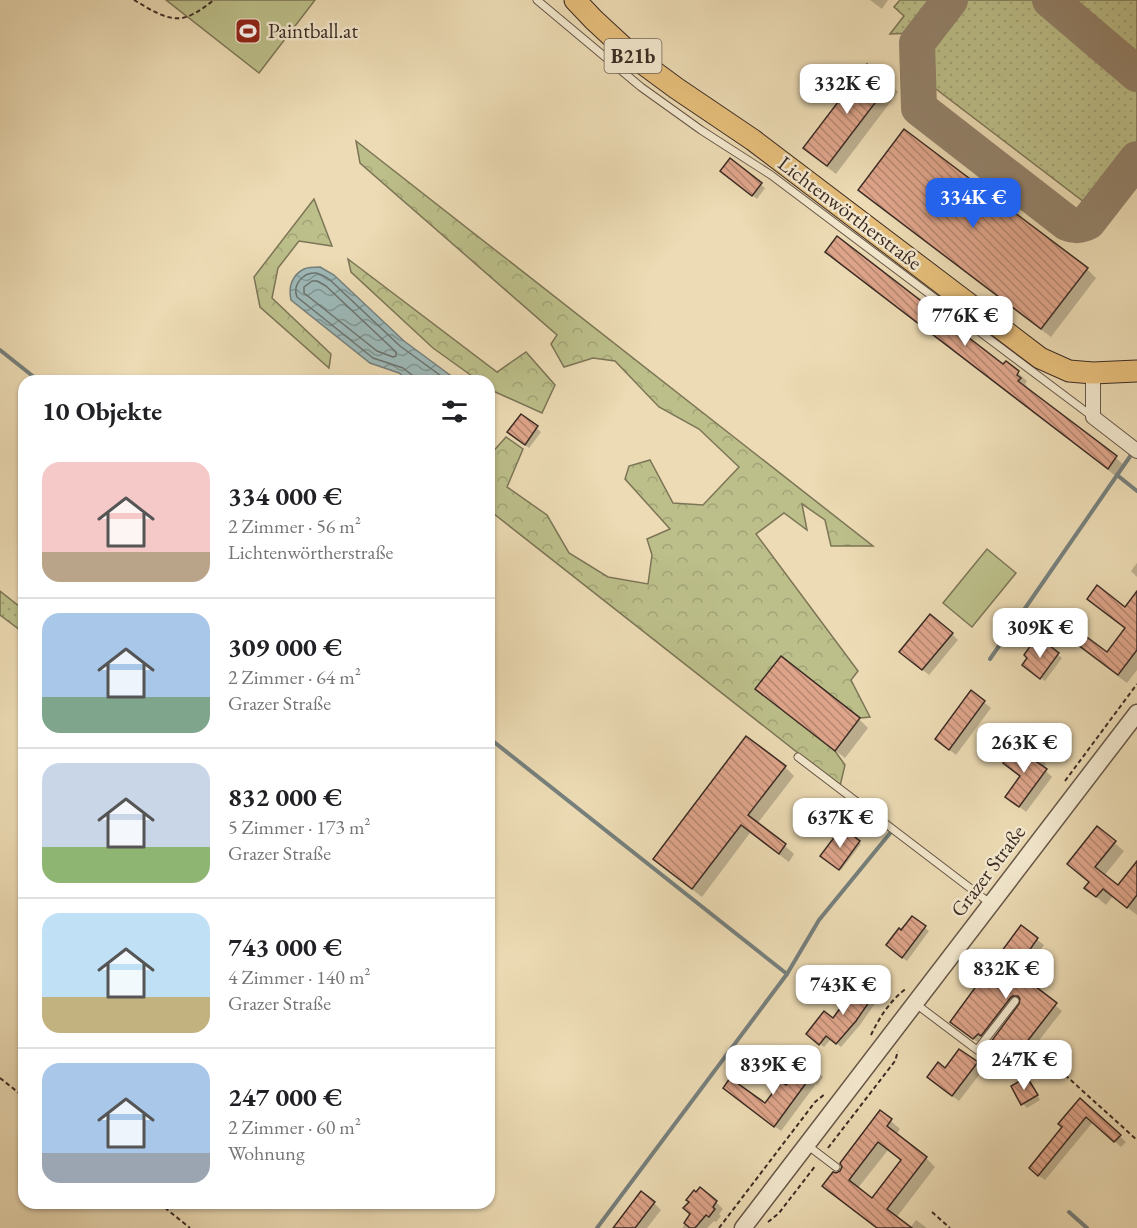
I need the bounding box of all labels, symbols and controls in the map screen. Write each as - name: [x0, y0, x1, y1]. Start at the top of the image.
- sports icon: Paintball.at: [233, 16, 263, 46]
- place label: Paintball.at: [268, 17, 358, 44]
- road number: B21b: [604, 39, 662, 73]
- pin: 332K €: [798, 64, 896, 115]
- text: 332K €: [814, 70, 880, 96]
- street label: Lichtenwörtherstraße: [773, 150, 928, 276]
- pin: 334K €: [924, 178, 1022, 229]
- text: 334K €: [940, 184, 1006, 210]
- pin: 776K €: [916, 296, 1014, 347]
- text: 776K €: [932, 302, 998, 328]
- text: 10 Objekte: [42, 394, 162, 428]
- icon: filters: [438, 395, 471, 428]
- text: 334 000 €: [228, 479, 342, 513]
- icon: home: [90, 486, 162, 558]
- text: 2 Zimmer · 56 m²: [228, 513, 361, 539]
- text: Lichtenwörtherstraße: [228, 539, 393, 565]
- pin: 309K €: [991, 608, 1089, 659]
- text: 309K €: [1007, 614, 1073, 640]
- text: 309 000 €: [228, 630, 342, 664]
- icon: home: [90, 637, 162, 709]
- text: 2 Zimmer · 64 m²: [228, 664, 361, 690]
- text: Grazer Straße: [228, 690, 331, 716]
- pin: 263K €: [975, 723, 1073, 774]
- text: 263K €: [991, 729, 1057, 755]
- text: 832 000 €: [228, 780, 342, 814]
- icon: home: [90, 787, 162, 859]
- pin: 637K €: [791, 798, 889, 849]
- text: 637K €: [807, 804, 873, 830]
- text: 5 Zimmer · 173 m²: [228, 814, 371, 840]
- street label: Grazer Straße: [944, 819, 1031, 922]
- text: Grazer Straße: [228, 840, 331, 866]
- text: 743 000 €: [228, 930, 342, 964]
- icon: home: [90, 937, 162, 1009]
- pin: 832K €: [957, 949, 1055, 1000]
- text: 832K €: [973, 955, 1039, 981]
- text: 4 Zimmer · 140 m²: [228, 964, 371, 990]
- pin: 743K €: [794, 965, 892, 1016]
- text: 743K €: [810, 971, 876, 997]
- text: Grazer Straße: [228, 990, 331, 1016]
- pin: 247K €: [975, 1040, 1073, 1091]
- pin: 839K €: [724, 1045, 822, 1096]
- text: 247K €: [991, 1046, 1057, 1072]
- text: 839K €: [740, 1051, 806, 1077]
- text: 247 000 €: [228, 1080, 342, 1114]
- icon: home: [90, 1087, 162, 1159]
- text: 2 Zimmer · 60 m²: [228, 1114, 361, 1140]
- text: Wohnung: [228, 1140, 305, 1166]

